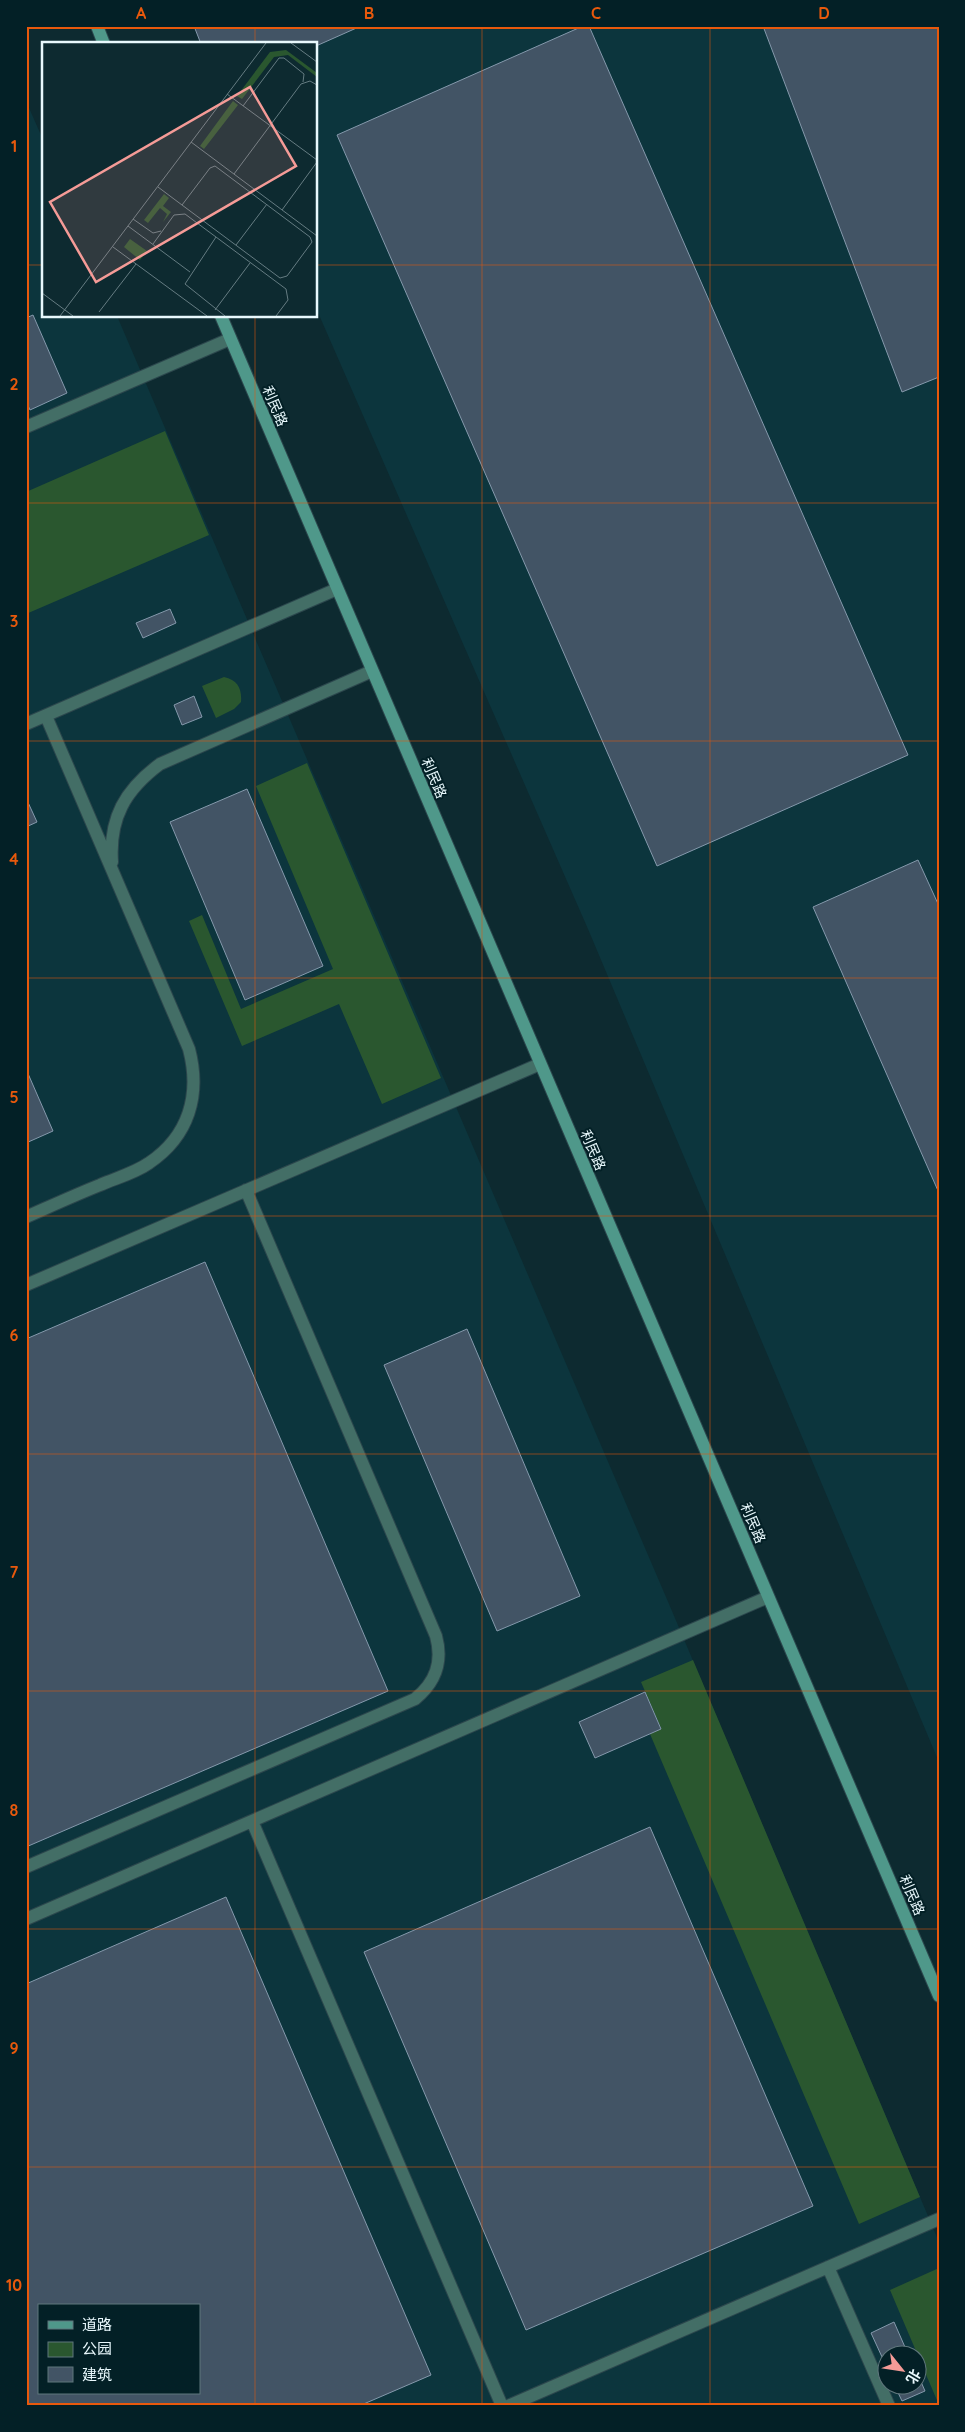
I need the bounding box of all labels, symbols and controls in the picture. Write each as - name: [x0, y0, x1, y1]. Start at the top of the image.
- text: A: [136, 3, 147, 23]
- text: B: [364, 3, 374, 23]
- text: C: [591, 3, 601, 23]
- text: D: [818, 3, 830, 23]
- inset map: [42, 42, 318, 318]
- text: 1: [11, 136, 17, 156]
- text: 2: [9, 374, 19, 394]
- street label: 利民路: [259, 383, 291, 429]
- text: 3: [10, 611, 18, 631]
- street label: 利民路: [418, 755, 450, 801]
- text: 4: [9, 849, 19, 869]
- text: 5: [9, 1087, 19, 1107]
- street label: 利民路: [577, 1127, 609, 1173]
- text: 6: [10, 1325, 19, 1345]
- street label: 利民路: [737, 1500, 769, 1546]
- text: 7: [10, 1562, 19, 1582]
- text: 8: [10, 1800, 19, 1820]
- street label: 利民路: [896, 1872, 928, 1918]
- text: 9: [9, 2038, 19, 2058]
- text: 10: [6, 2275, 22, 2295]
- legend: [38, 2304, 200, 2394]
- text: 道路: [82, 2315, 112, 2334]
- text: 公园: [82, 2339, 112, 2358]
- north arrow: [878, 2344, 928, 2394]
- text: 建筑: [82, 2365, 112, 2384]
- text: 北: [902, 2366, 925, 2387]

